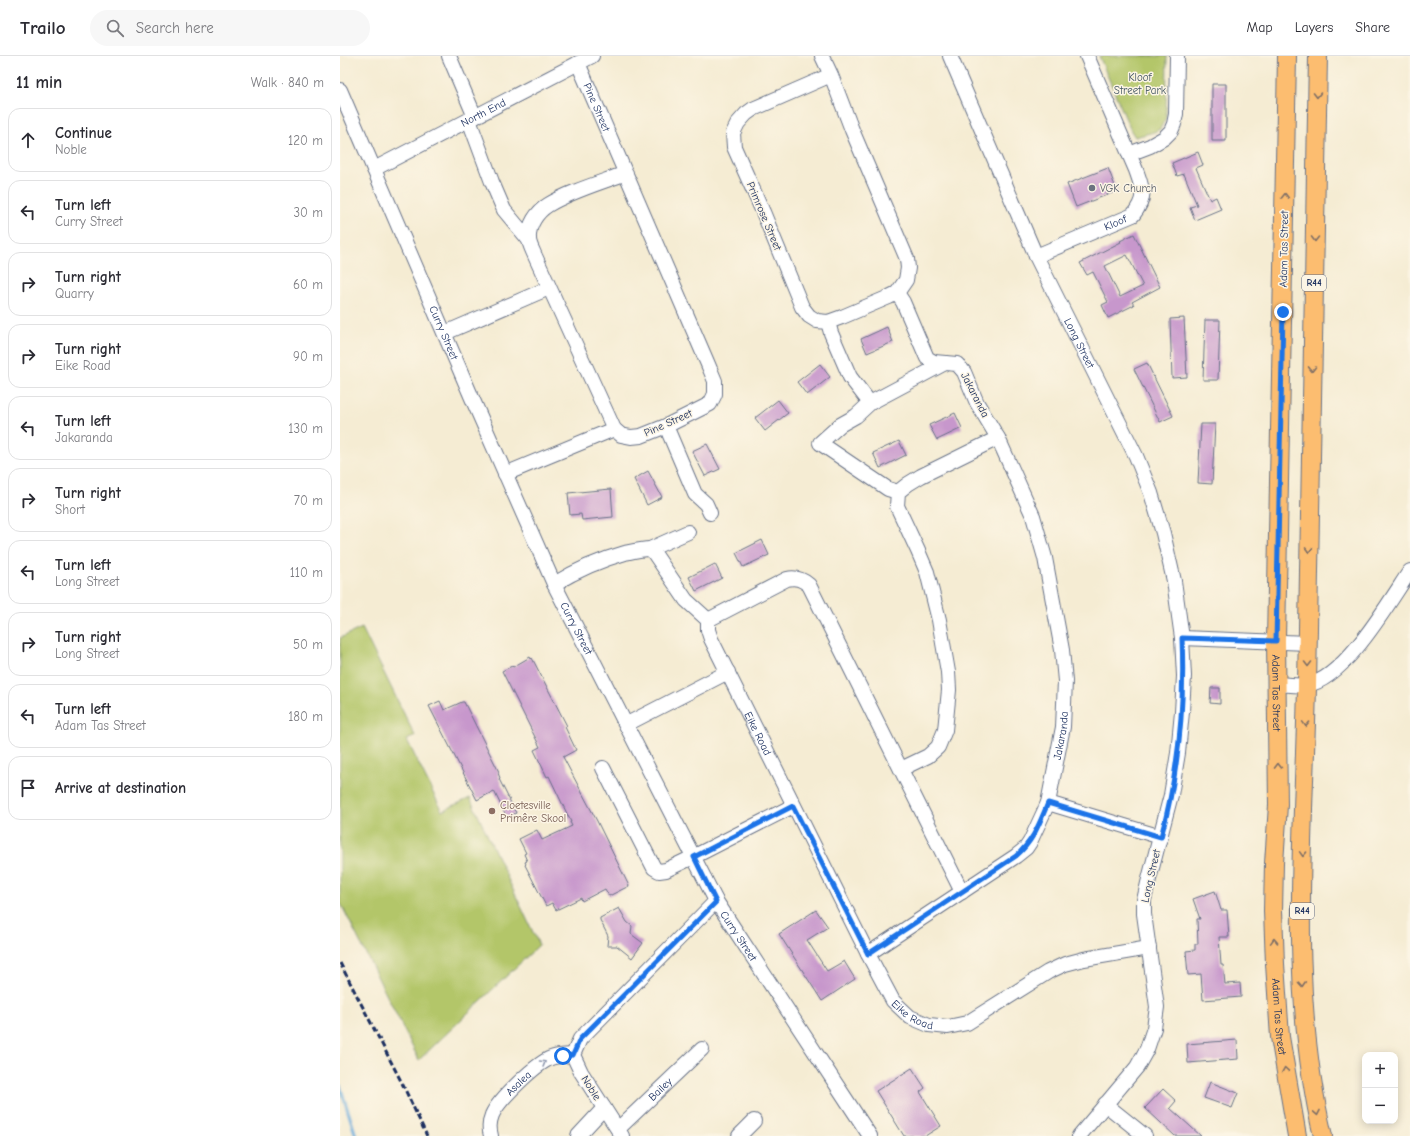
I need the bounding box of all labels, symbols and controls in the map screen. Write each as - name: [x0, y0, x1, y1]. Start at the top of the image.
- search box: [90, 10, 370, 46]
- text: Trailo: [20, 17, 66, 39]
- icon: search: [104, 17, 126, 39]
- text: Search here: [136, 19, 214, 37]
- text: Map: [1246, 19, 1273, 36]
- text: Layers: [1295, 19, 1333, 36]
- text: Share: [1355, 19, 1390, 36]
- park label: Kloof Street Park: [1114, 71, 1167, 97]
- text: 11 min: [16, 73, 62, 92]
- text: Walk · 840 m: [251, 75, 324, 90]
- street label: Pine Street: [581, 81, 614, 134]
- one-way arrow: [1313, 92, 1321, 98]
- street label: North End: [459, 95, 508, 129]
- text: Continue: [55, 124, 112, 142]
- icon: ahead: [17, 129, 39, 151]
- text: 120 m: [288, 133, 323, 148]
- text: Noble: [55, 142, 87, 157]
- street label: Primrose Street: [744, 180, 785, 253]
- place label: VGK Church: [1100, 182, 1157, 195]
- marker: VGK Church: [1087, 183, 1097, 193]
- one-way arrow: [1281, 193, 1289, 199]
- text: Turn left: [55, 196, 111, 214]
- icon: left: [17, 201, 39, 223]
- text: 30 m: [293, 205, 323, 220]
- street label: Adam Tas Street: [1277, 210, 1291, 288]
- street label: Kloof: [1102, 212, 1129, 233]
- text: Curry Street: [55, 214, 123, 229]
- one-way arrow: [1310, 236, 1319, 242]
- text: Turn right: [55, 268, 121, 286]
- icon: right: [17, 273, 39, 295]
- road number: R44: [1302, 275, 1326, 291]
- text: 60 m: [293, 277, 323, 292]
- text: Quarry: [55, 286, 94, 301]
- route end: [1274, 303, 1292, 321]
- street label: Curry Street: [427, 304, 462, 362]
- street label: Long Street: [1062, 316, 1098, 371]
- text: Turn right: [55, 340, 121, 358]
- icon: right: [17, 345, 39, 367]
- text: 90 m: [293, 349, 323, 364]
- text: Eike Road: [55, 358, 111, 373]
- one-way arrow: [1308, 366, 1316, 372]
- street label: Jakaranda: [958, 370, 992, 420]
- street label: Pine Street: [642, 406, 695, 439]
- text: Turn left: [55, 412, 111, 430]
- icon: left: [17, 417, 39, 439]
- text: 130 m: [288, 421, 323, 436]
- text: Jakaranda: [55, 430, 113, 445]
- text: Turn right: [55, 484, 121, 502]
- icon: right: [17, 489, 39, 511]
- text: 70 m: [294, 493, 323, 508]
- text: Short: [55, 502, 85, 517]
- one-way arrow: [1305, 547, 1313, 553]
- text: Turn left: [55, 556, 111, 574]
- icon: left: [17, 561, 39, 583]
- text: 110 m: [290, 565, 323, 580]
- text: Long Street: [55, 574, 119, 589]
- street label: Curry Street: [558, 600, 596, 657]
- text: Turn right: [55, 628, 121, 646]
- icon: right: [17, 633, 39, 655]
- text: 50 m: [293, 637, 323, 652]
- text: Long Street: [55, 646, 119, 661]
- street label: Adam Tas Street: [1270, 654, 1284, 732]
- one-way arrow: [1303, 661, 1312, 667]
- text: Turn left: [55, 700, 111, 718]
- icon: left: [17, 705, 39, 727]
- text: 180 m: [288, 709, 323, 724]
- street label: Eike Road: [742, 709, 774, 758]
- street label: Jakaranda: [1050, 711, 1070, 761]
- text: Adam Tas Street: [55, 718, 146, 733]
- one-way arrow: [1302, 721, 1311, 727]
- one-way arrow: [1273, 763, 1282, 769]
- icon: arrive: [17, 777, 39, 799]
- text: Arrive at destination: [55, 779, 186, 797]
- place label: Cloetesville Primêre Skool: [500, 799, 566, 825]
- marker: Cloetesville Primêre Skool: [487, 806, 497, 816]
- street label: Long Street: [1139, 847, 1164, 904]
- one-way arrow: [1299, 851, 1307, 857]
- road number: R44: [1290, 903, 1314, 919]
- street label: Curry Street: [718, 908, 760, 964]
- one-way arrow: [1270, 938, 1278, 944]
- street label: Adam Tas Street: [1269, 978, 1290, 1057]
- one-way arrow: [1298, 981, 1307, 987]
- street label: Eike Road: [889, 997, 934, 1032]
- route start: [554, 1047, 572, 1065]
- map controls: [1362, 1052, 1398, 1124]
- button: +: [1362, 1052, 1398, 1088]
- one-way arrow: [538, 1060, 545, 1067]
- one-way arrow: [1282, 1067, 1290, 1073]
- street label: Asalea: [503, 1068, 534, 1098]
- street label: Noble: [578, 1073, 604, 1103]
- street label: Bailey: [645, 1075, 675, 1103]
- button: −: [1362, 1088, 1398, 1124]
- one-way arrow: [1313, 1110, 1321, 1116]

